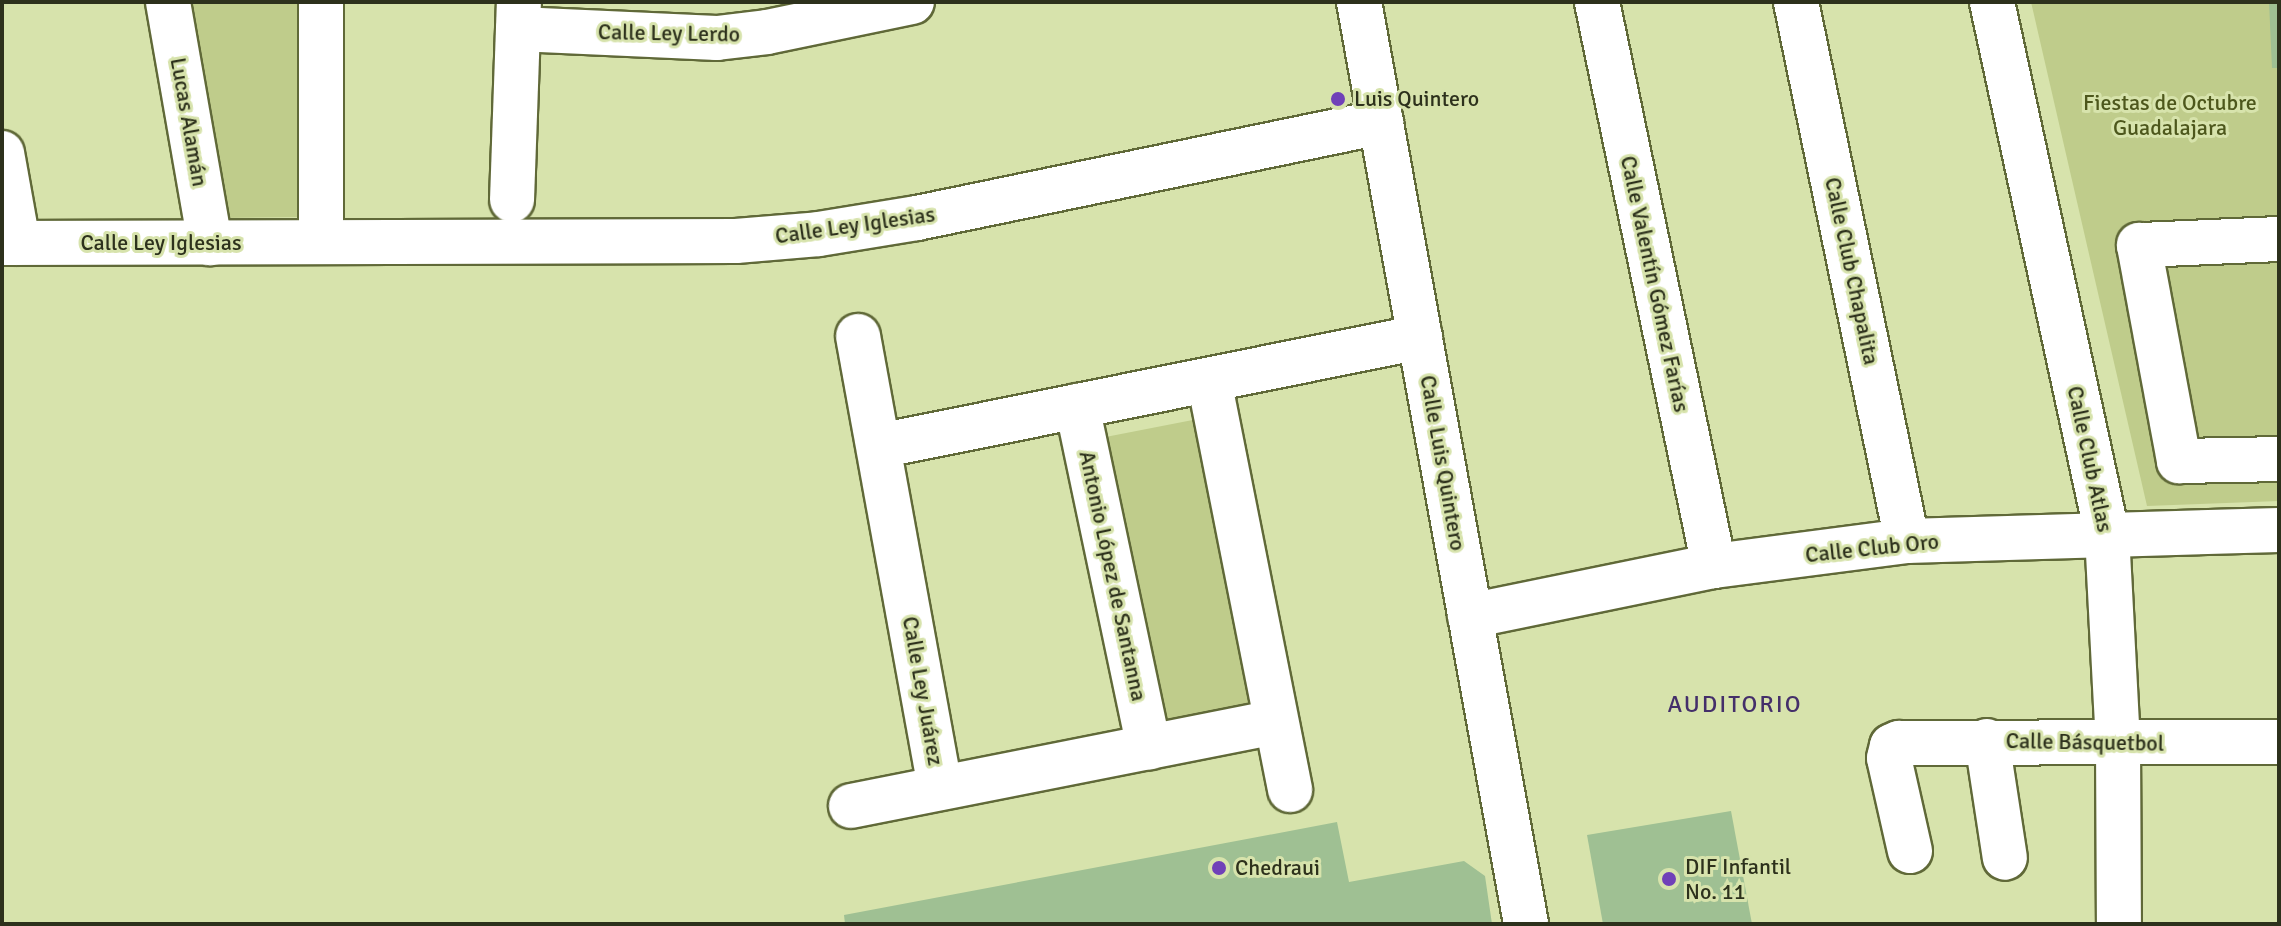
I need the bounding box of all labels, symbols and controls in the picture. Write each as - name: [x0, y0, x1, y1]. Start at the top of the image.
- street label: Calle Ley Lerdo: [598, 19, 740, 47]
- street label: Lucas Alamán: [165, 55, 213, 189]
- place label: Luis Quintero: [1354, 86, 1479, 112]
- park label: Fiestas de Octubre Guadalajara: [2083, 89, 2257, 140]
- marker: Luis Quintero: [1329, 90, 1347, 108]
- street label: Calle Valentín Gómez Farías: [1615, 153, 1695, 415]
- street label: Calle Club Chapalita: [1819, 175, 1885, 367]
- street label: Calle Ley Iglesias: [773, 201, 937, 249]
- street label: Calle Ley Iglesias: [80, 230, 242, 256]
- street label: Calle Luis Quintero: [1415, 373, 1471, 553]
- street label: Calle Club Atlas: [2062, 384, 2118, 534]
- street label: Antonio López de Santanna: [1074, 448, 1152, 704]
- street label: Calle Club Oro: [1804, 528, 1940, 568]
- street label: Calle Ley Juárez: [897, 614, 949, 768]
- district label: AUDITORIO: [1667, 691, 1803, 719]
- street label: Calle Básquetbol: [2006, 727, 2164, 757]
- place label: DIF Infantil No. 11: [1685, 853, 1791, 904]
- place label: Chedraui: [1235, 855, 1320, 881]
- marker: Chedraui: [1210, 859, 1228, 877]
- marker: DIF Infantil No. 11: [1660, 870, 1678, 888]

